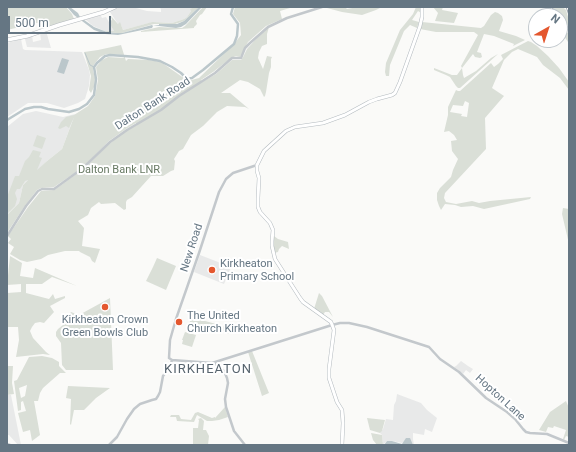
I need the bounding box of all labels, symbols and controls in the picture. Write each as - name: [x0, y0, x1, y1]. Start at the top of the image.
- scale bar: [10, 8, 113, 34]
- north arrow: [528, 8, 568, 48]
- text: N: [548, 12, 562, 27]
- text: 500 m: [15, 16, 49, 30]
- street label: Dalton Bank Road: [113, 75, 193, 133]
- park label: Dalton Bank LNR: [78, 163, 160, 177]
- street label: New Road: [178, 222, 206, 274]
- place label: Kirkheaton Primary School: [220, 257, 294, 283]
- marker: Kirkheaton Primary School: [207, 265, 217, 275]
- marker: Kirkheaton Crown Green Bowls Club: [100, 302, 110, 312]
- place label: The United Church Kirkheaton: [187, 309, 277, 335]
- place label: Kirkheaton Crown Green Bowls Club: [62, 313, 148, 339]
- marker: The United Church Kirkheaton: [174, 317, 184, 327]
- district label: KIRKHEATON: [164, 362, 252, 378]
- street label: Hopton Lane: [472, 372, 528, 424]

